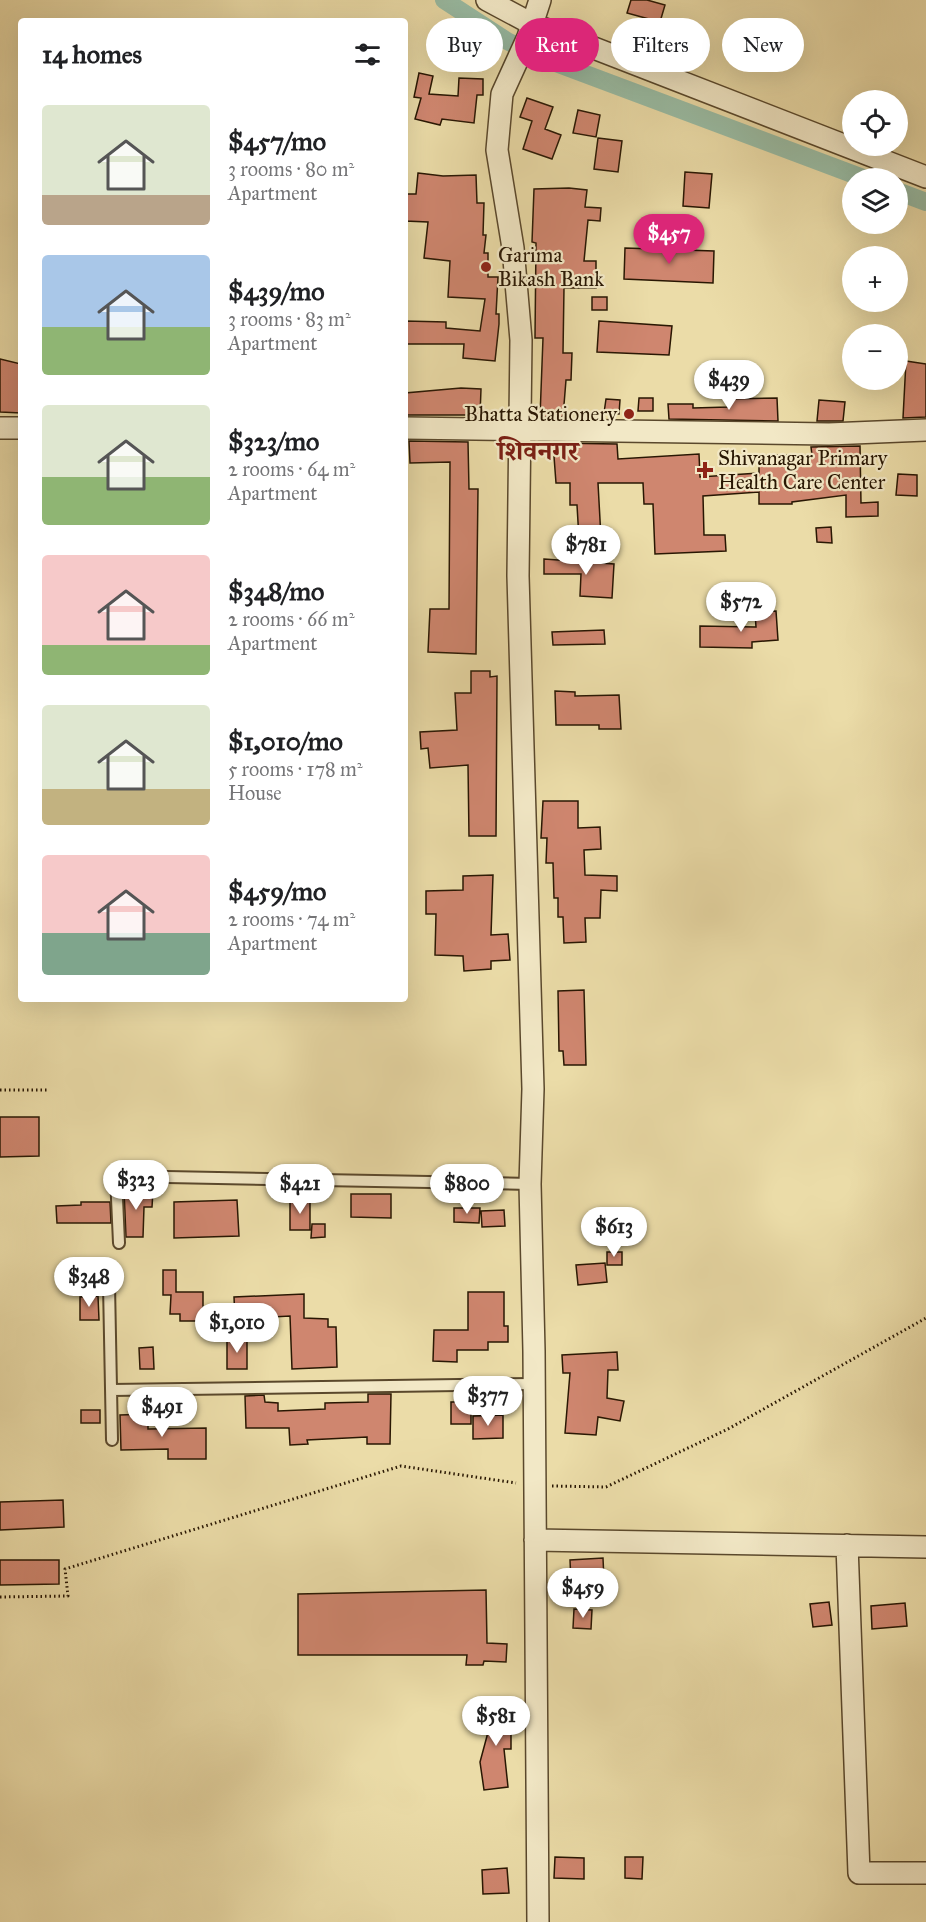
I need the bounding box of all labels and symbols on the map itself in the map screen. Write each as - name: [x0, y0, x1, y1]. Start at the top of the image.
- pin: $457: [633, 214, 705, 265]
- place label: Garima Bikash Bank: [498, 242, 604, 292]
- marker: Garima Bikash Bank: [479, 260, 493, 274]
- pin: $439: [693, 360, 765, 411]
- place label: Bhatta Stationery: [464, 401, 618, 427]
- marker: Bhatta Stationery: [622, 407, 636, 421]
- district label: शिवनगर: [495, 434, 580, 467]
- place label: Shivanagar Primary Health Care Center: [718, 445, 888, 495]
- marker: Shivanagar Primary Health Care Center: [696, 461, 714, 479]
- pin: $781: [550, 525, 622, 576]
- pin: $572: [705, 582, 777, 633]
- pin: $323: [100, 1160, 172, 1211]
- pin: $421: [264, 1164, 336, 1215]
- pin: $800: [431, 1164, 503, 1215]
- pin: $613: [578, 1207, 650, 1258]
- pin: $348: [53, 1257, 125, 1308]
- pin: $1,010: [188, 1303, 286, 1354]
- pin: $377: [452, 1376, 524, 1427]
- pin: $491: [126, 1387, 198, 1438]
- pin: $459: [547, 1568, 619, 1619]
- pin: $581: [460, 1696, 532, 1747]

